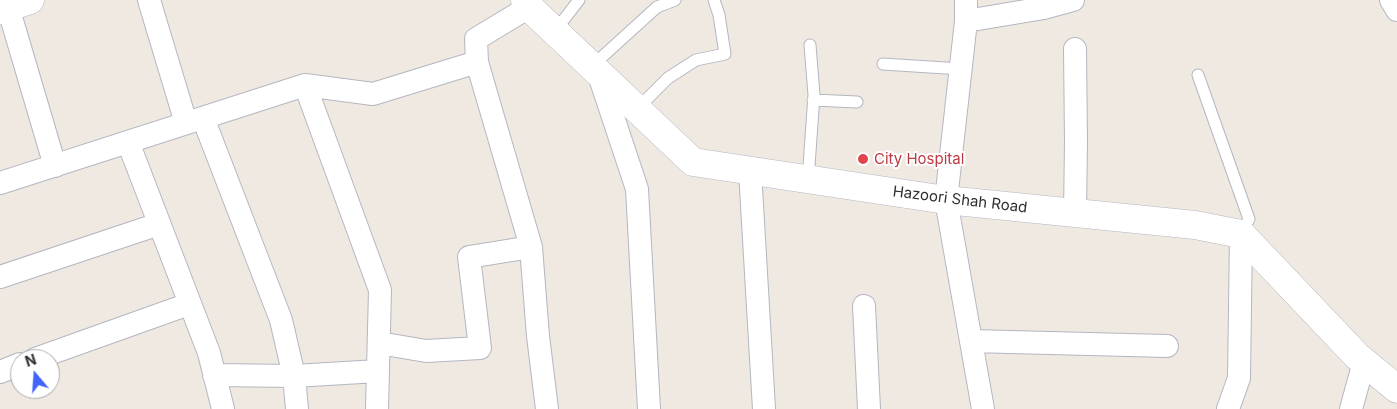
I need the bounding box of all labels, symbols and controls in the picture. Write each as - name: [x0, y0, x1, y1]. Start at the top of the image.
- place label: City Hospital: [874, 150, 964, 168]
- marker: City Hospital: [856, 152, 870, 166]
- street label: Hazoori Shah Road: [892, 183, 1028, 217]
- north arrow: [10, 349, 60, 399]
- text: N: [23, 350, 38, 370]

